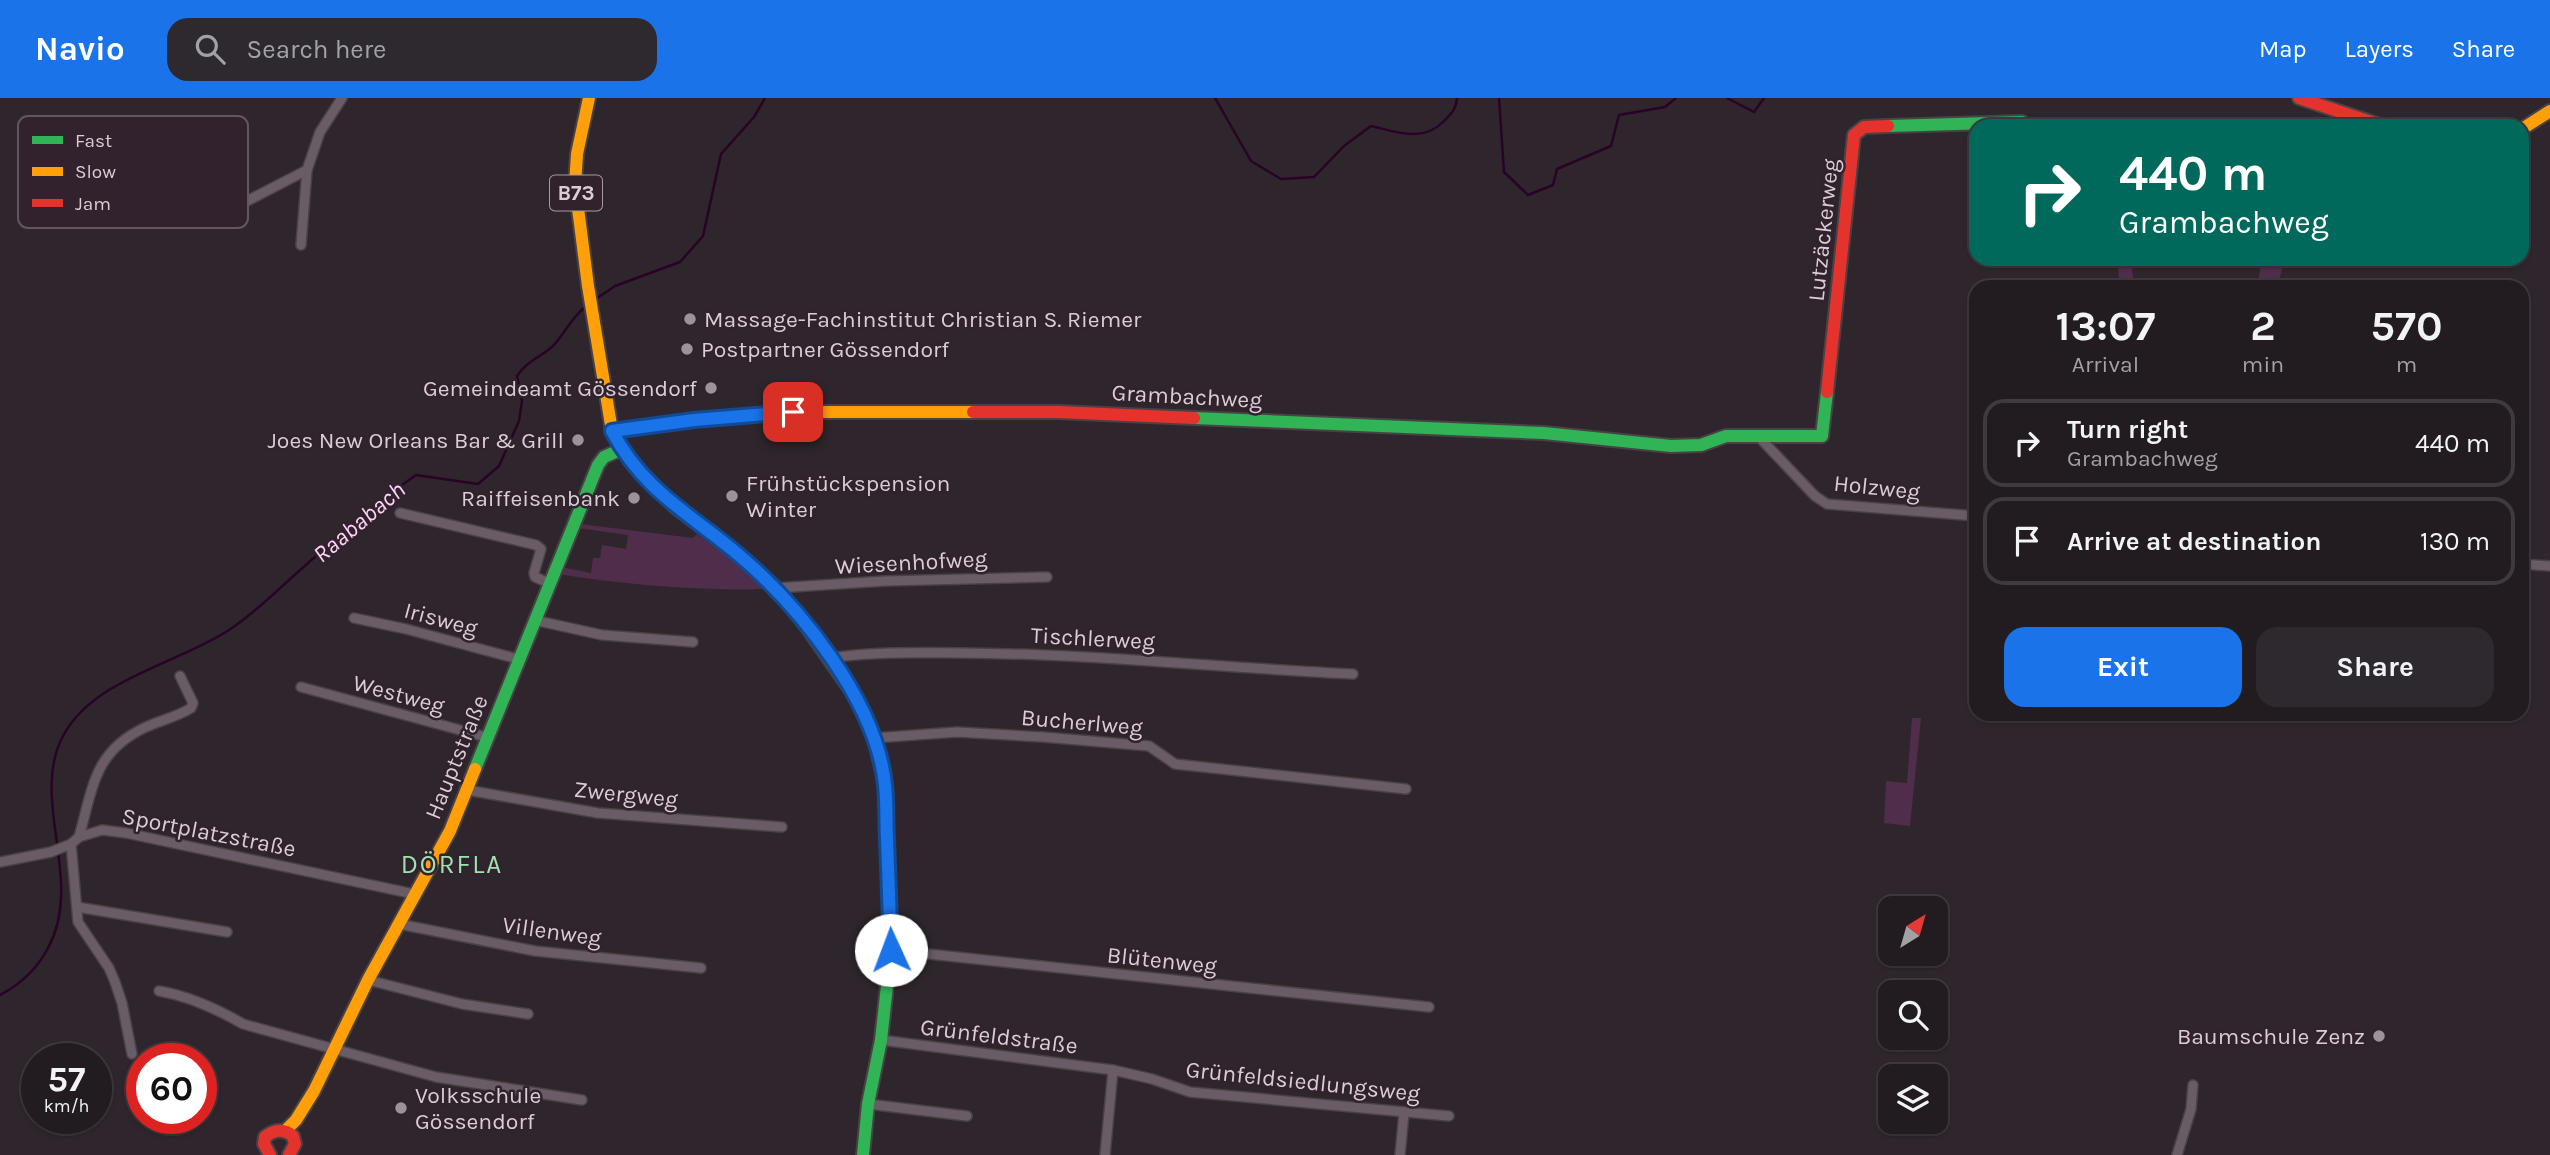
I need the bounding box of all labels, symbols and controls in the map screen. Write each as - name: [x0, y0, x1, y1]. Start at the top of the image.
- search box: [167, 18, 657, 81]
- text: Navio: [35, 30, 125, 68]
- icon: search: [191, 30, 229, 68]
- text: Search here: [247, 34, 386, 65]
- text: Map: [2259, 35, 2307, 63]
- text: Layers: [2345, 35, 2414, 63]
- text: Share: [2452, 35, 2515, 63]
- legend: [18, 116, 248, 228]
- text: Fast: [75, 130, 112, 152]
- text: 440 m: [2119, 145, 2267, 202]
- icon: right: [2004, 147, 2095, 238]
- street label: Lutzäckerweg: [1803, 157, 1844, 303]
- text: Slow: [75, 161, 116, 183]
- road number: B73: [550, 176, 602, 210]
- text: Jam: [75, 193, 111, 215]
- text: Grambachweg: [2119, 204, 2329, 241]
- text: 13:07: [2055, 301, 2155, 351]
- text: 2: [2250, 301, 2276, 351]
- text: 570: [2371, 301, 2443, 351]
- place label: Massage-Fachinstitut Christian S. Riemer: [704, 306, 1142, 333]
- marker: Massage-Fachinstitut Christian S. Riemer: [682, 311, 698, 327]
- place label: Postpartner Gössendorf: [701, 336, 949, 363]
- marker: Postpartner Gössendorf: [679, 341, 695, 357]
- text: Arrival: [2072, 351, 2139, 378]
- text: min: [2242, 351, 2284, 378]
- text: m: [2396, 351, 2417, 378]
- place label: Gemeindeamt Gössendorf: [423, 375, 697, 402]
- street label: Grambachweg: [1111, 379, 1263, 414]
- marker: Gemeindeamt Gössendorf: [703, 380, 719, 396]
- pin: [763, 382, 823, 442]
- icon: arrive: [774, 393, 812, 431]
- text: Turn right: [2067, 414, 2188, 445]
- icon: right: [2008, 424, 2046, 462]
- place label: Joes New Orleans Bar & Grill: [268, 427, 564, 454]
- text: 440 m: [2415, 428, 2490, 459]
- marker: Joes New Orleans Bar & Grill: [570, 432, 586, 448]
- text: Grambachweg: [2067, 445, 2218, 472]
- place label: Frühstückspension Winter: [746, 470, 950, 523]
- street label: Holzweg: [1832, 470, 1922, 505]
- water label: Raababach: [307, 476, 411, 568]
- place label: Raiffeisenbank: [461, 485, 620, 512]
- marker: Frühstückspension Winter: [724, 488, 740, 504]
- marker: Raiffeisenbank: [626, 490, 642, 506]
- icon: arrive: [2008, 522, 2046, 560]
- text: Arrive at destination: [2067, 526, 2321, 557]
- text: 130 m: [2420, 526, 2490, 557]
- street label: Wiesenhofweg: [834, 545, 988, 580]
- street label: Irisweg: [401, 597, 481, 642]
- street label: Tischlerweg: [1030, 622, 1156, 655]
- button: Exit: [2004, 627, 2242, 707]
- button: Share: [2256, 627, 2494, 707]
- street label: Westweg: [350, 669, 448, 720]
- street label: Hauptstraße: [419, 691, 494, 823]
- street label: Bucherlweg: [1020, 704, 1144, 741]
- street label: Zwergweg: [573, 776, 679, 813]
- street label: Sportplatzstraße: [120, 802, 298, 863]
- district label: DÖRFLA: [401, 849, 503, 880]
- north arrow: [1878, 896, 1948, 966]
- map controls: [1878, 896, 1948, 1134]
- street label: Villenweg: [501, 911, 603, 952]
- position arrow: [854, 913, 928, 987]
- street label: Blütenweg: [1106, 941, 1218, 980]
- button: search: [1878, 980, 1948, 1050]
- street label: Grünfeldstraße: [919, 1013, 1079, 1060]
- place label: Baumschule Zenz: [2177, 1023, 2365, 1050]
- marker: Baumschule Zenz: [2371, 1028, 2387, 1044]
- speed limit sign: 60: [126, 1043, 217, 1134]
- street label: Grünfeldsiedlungsweg: [1184, 1056, 1422, 1107]
- text: 57: [48, 1059, 85, 1100]
- button: layers: [1878, 1064, 1948, 1134]
- place label: Volksschule Gössendorf: [415, 1082, 541, 1135]
- text: km/h: [44, 1095, 89, 1117]
- marker: Volksschule Gössendorf: [393, 1100, 409, 1116]

